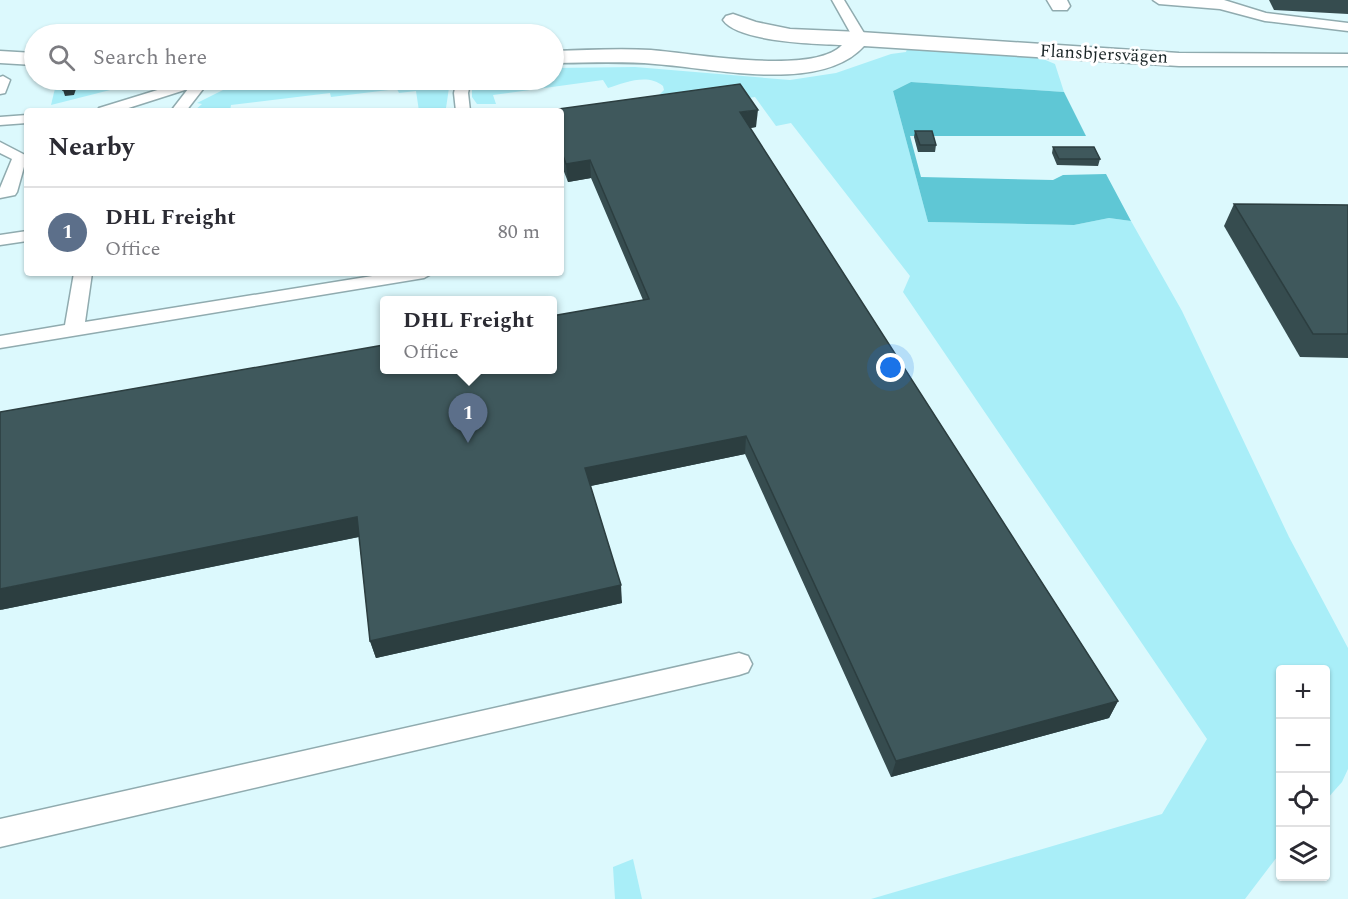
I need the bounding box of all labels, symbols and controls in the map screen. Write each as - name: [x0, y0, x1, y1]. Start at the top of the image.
- search box: [24, 24, 564, 90]
- street label: Flansbjersvägen: [1039, 37, 1169, 71]
- icon: search: [45, 41, 78, 74]
- text: Search here: [93, 41, 207, 74]
- text: Nearby: [48, 127, 134, 167]
- text: DHL Freight: [105, 201, 236, 234]
- text: 1: [62, 217, 73, 247]
- text: 80 m: [498, 217, 540, 247]
- text: Office: [105, 234, 161, 264]
- popup: [380, 296, 557, 374]
- text: DHL Freight: [403, 304, 534, 337]
- text: Office: [403, 337, 459, 367]
- your location: [876, 353, 905, 382]
- pin: 1: [448, 394, 488, 443]
- map controls: [1276, 665, 1330, 881]
- button: +: [1276, 665, 1330, 719]
- button: −: [1276, 719, 1330, 773]
- button: locate: [1276, 773, 1330, 827]
- button: layers: [1276, 827, 1330, 881]

